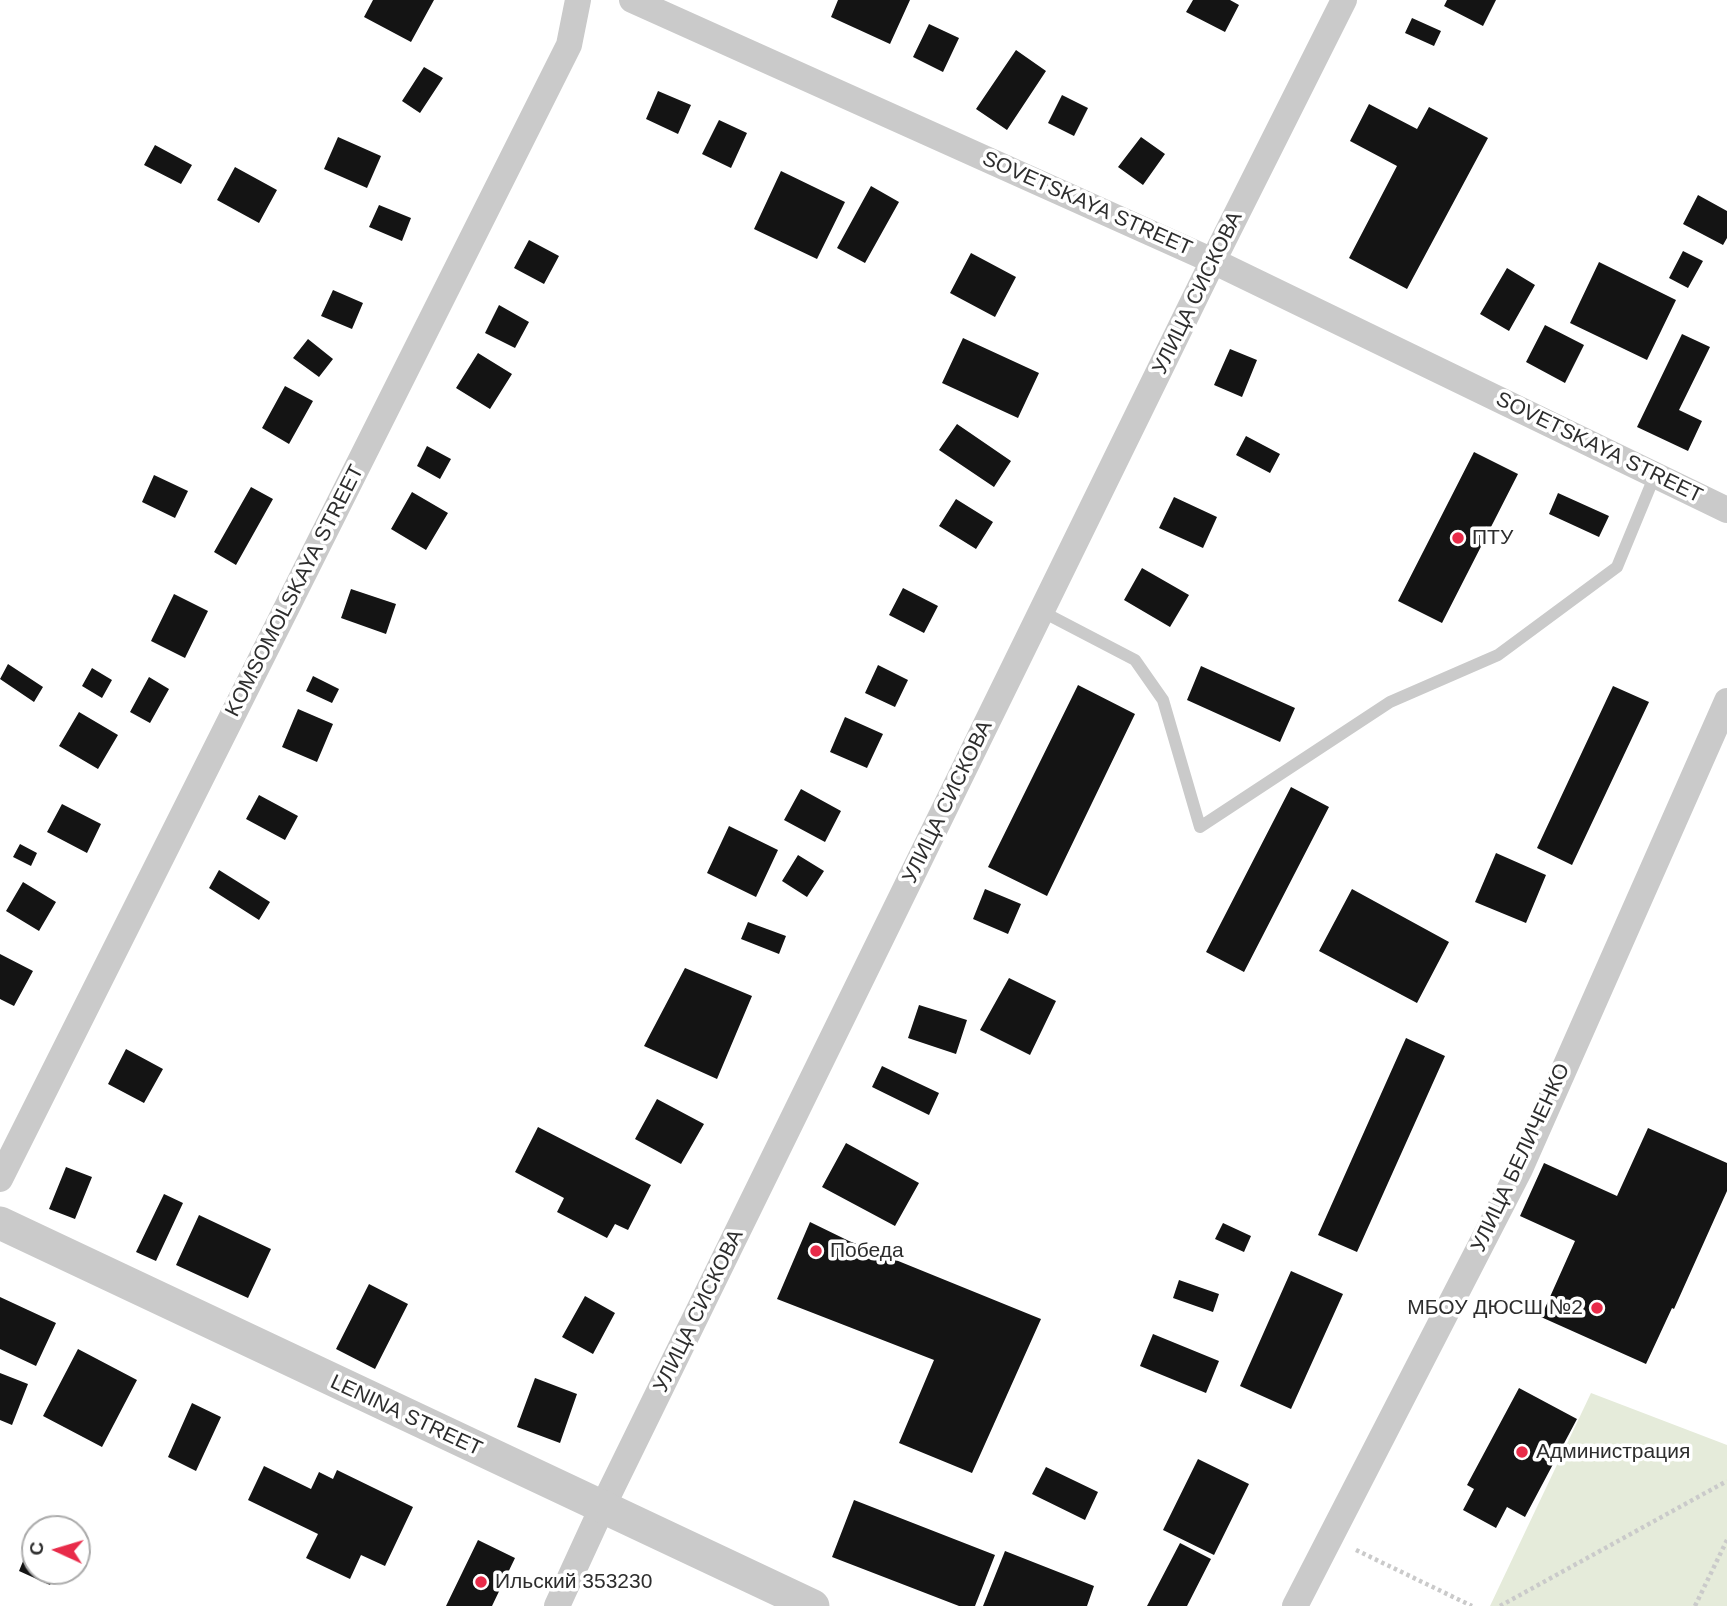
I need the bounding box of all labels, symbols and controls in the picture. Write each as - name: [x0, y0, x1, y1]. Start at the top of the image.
- street label: SOVETSKAYA STREET: [978, 146, 1196, 262]
- street label: УЛИЦА СИСКОВА: [1148, 207, 1248, 379]
- street label: SOVETSKAYA STREET: [1492, 387, 1706, 509]
- street label: KOMSOMOLSKAYA STREET: [220, 461, 370, 721]
- place label: ПТУ: [1472, 525, 1513, 551]
- marker: ПТУ: [1450, 530, 1466, 546]
- street label: УЛИЦА СИСКОВА: [898, 716, 998, 888]
- street label: УЛИЦА БЕЛИЧЕНКО: [1466, 1060, 1576, 1256]
- street label: УЛИЦА СИСКОВА: [649, 1225, 749, 1397]
- place label: Победа: [830, 1238, 904, 1264]
- marker: Победа: [808, 1243, 824, 1259]
- place label: МБОУ ДЮСШ №2: [1407, 1295, 1583, 1321]
- marker: МБОУ ДЮСШ №2: [1589, 1300, 1605, 1316]
- street label: LENINA STREET: [326, 1370, 486, 1462]
- place label: Администрация: [1536, 1439, 1690, 1465]
- marker: Администрация: [1514, 1444, 1530, 1460]
- north arrow: [21, 1515, 91, 1585]
- text: С: [26, 1541, 48, 1556]
- place label: Ильский 353230: [495, 1569, 652, 1595]
- marker: Ильский 353230: [473, 1574, 489, 1590]

